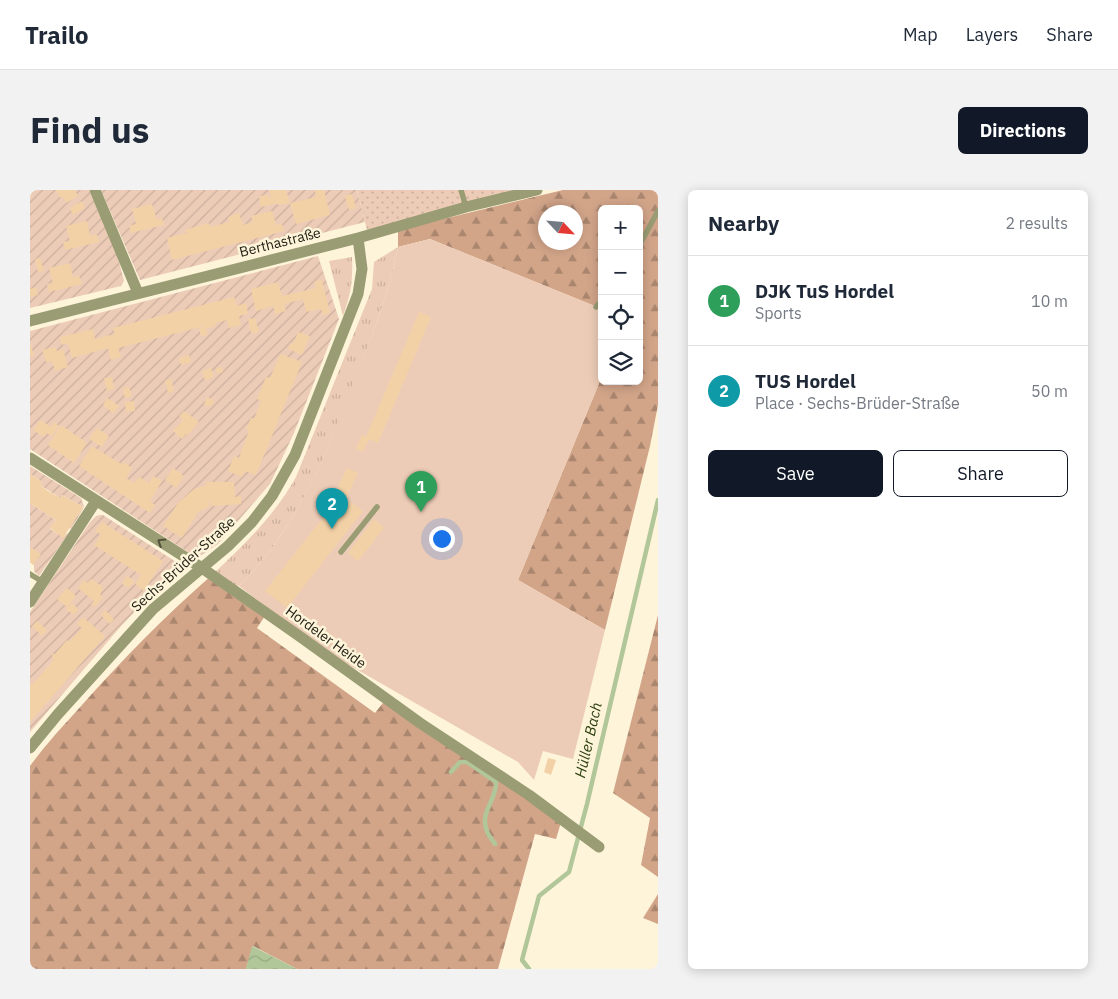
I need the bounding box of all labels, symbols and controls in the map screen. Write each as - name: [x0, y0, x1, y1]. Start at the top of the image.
- text: Trailo: [25, 19, 89, 51]
- text: Map: [903, 23, 938, 46]
- text: Layers: [966, 23, 1018, 46]
- text: Share: [1046, 23, 1093, 46]
- text: Find us: [30, 107, 149, 153]
- button: Directions: [958, 107, 1088, 154]
- north arrow: [538, 205, 583, 250]
- map controls: [598, 205, 643, 385]
- button: +: [598, 205, 643, 250]
- text: Nearby: [708, 209, 779, 237]
- text: 2 results: [1005, 213, 1068, 233]
- street label: Berthastraße: [237, 223, 323, 261]
- button: −: [598, 250, 643, 295]
- text: DJK TuS Hordel: [755, 279, 894, 303]
- text: 1: [719, 291, 729, 311]
- text: 10 m: [1031, 291, 1068, 311]
- button: locate: [598, 295, 643, 340]
- text: Sports: [755, 303, 802, 323]
- button: layers: [598, 340, 643, 385]
- text: TUS Hordel: [755, 369, 856, 393]
- text: 2: [719, 381, 729, 401]
- text: 50 m: [1031, 381, 1068, 401]
- text: Place · Sechs-Brüder-Straße: [755, 393, 960, 413]
- button: Save: [708, 450, 883, 497]
- button: Share: [893, 450, 1068, 497]
- pin: 1: [405, 471, 437, 512]
- pin: 2: [316, 488, 348, 529]
- street label: Sechs-Brüder-Straße: [127, 512, 239, 615]
- your location: [429, 526, 455, 552]
- one-way arrow: [157, 539, 167, 548]
- street label: Hordeler Heide: [282, 602, 370, 673]
- water label: Hüller Bach: [570, 700, 606, 780]

